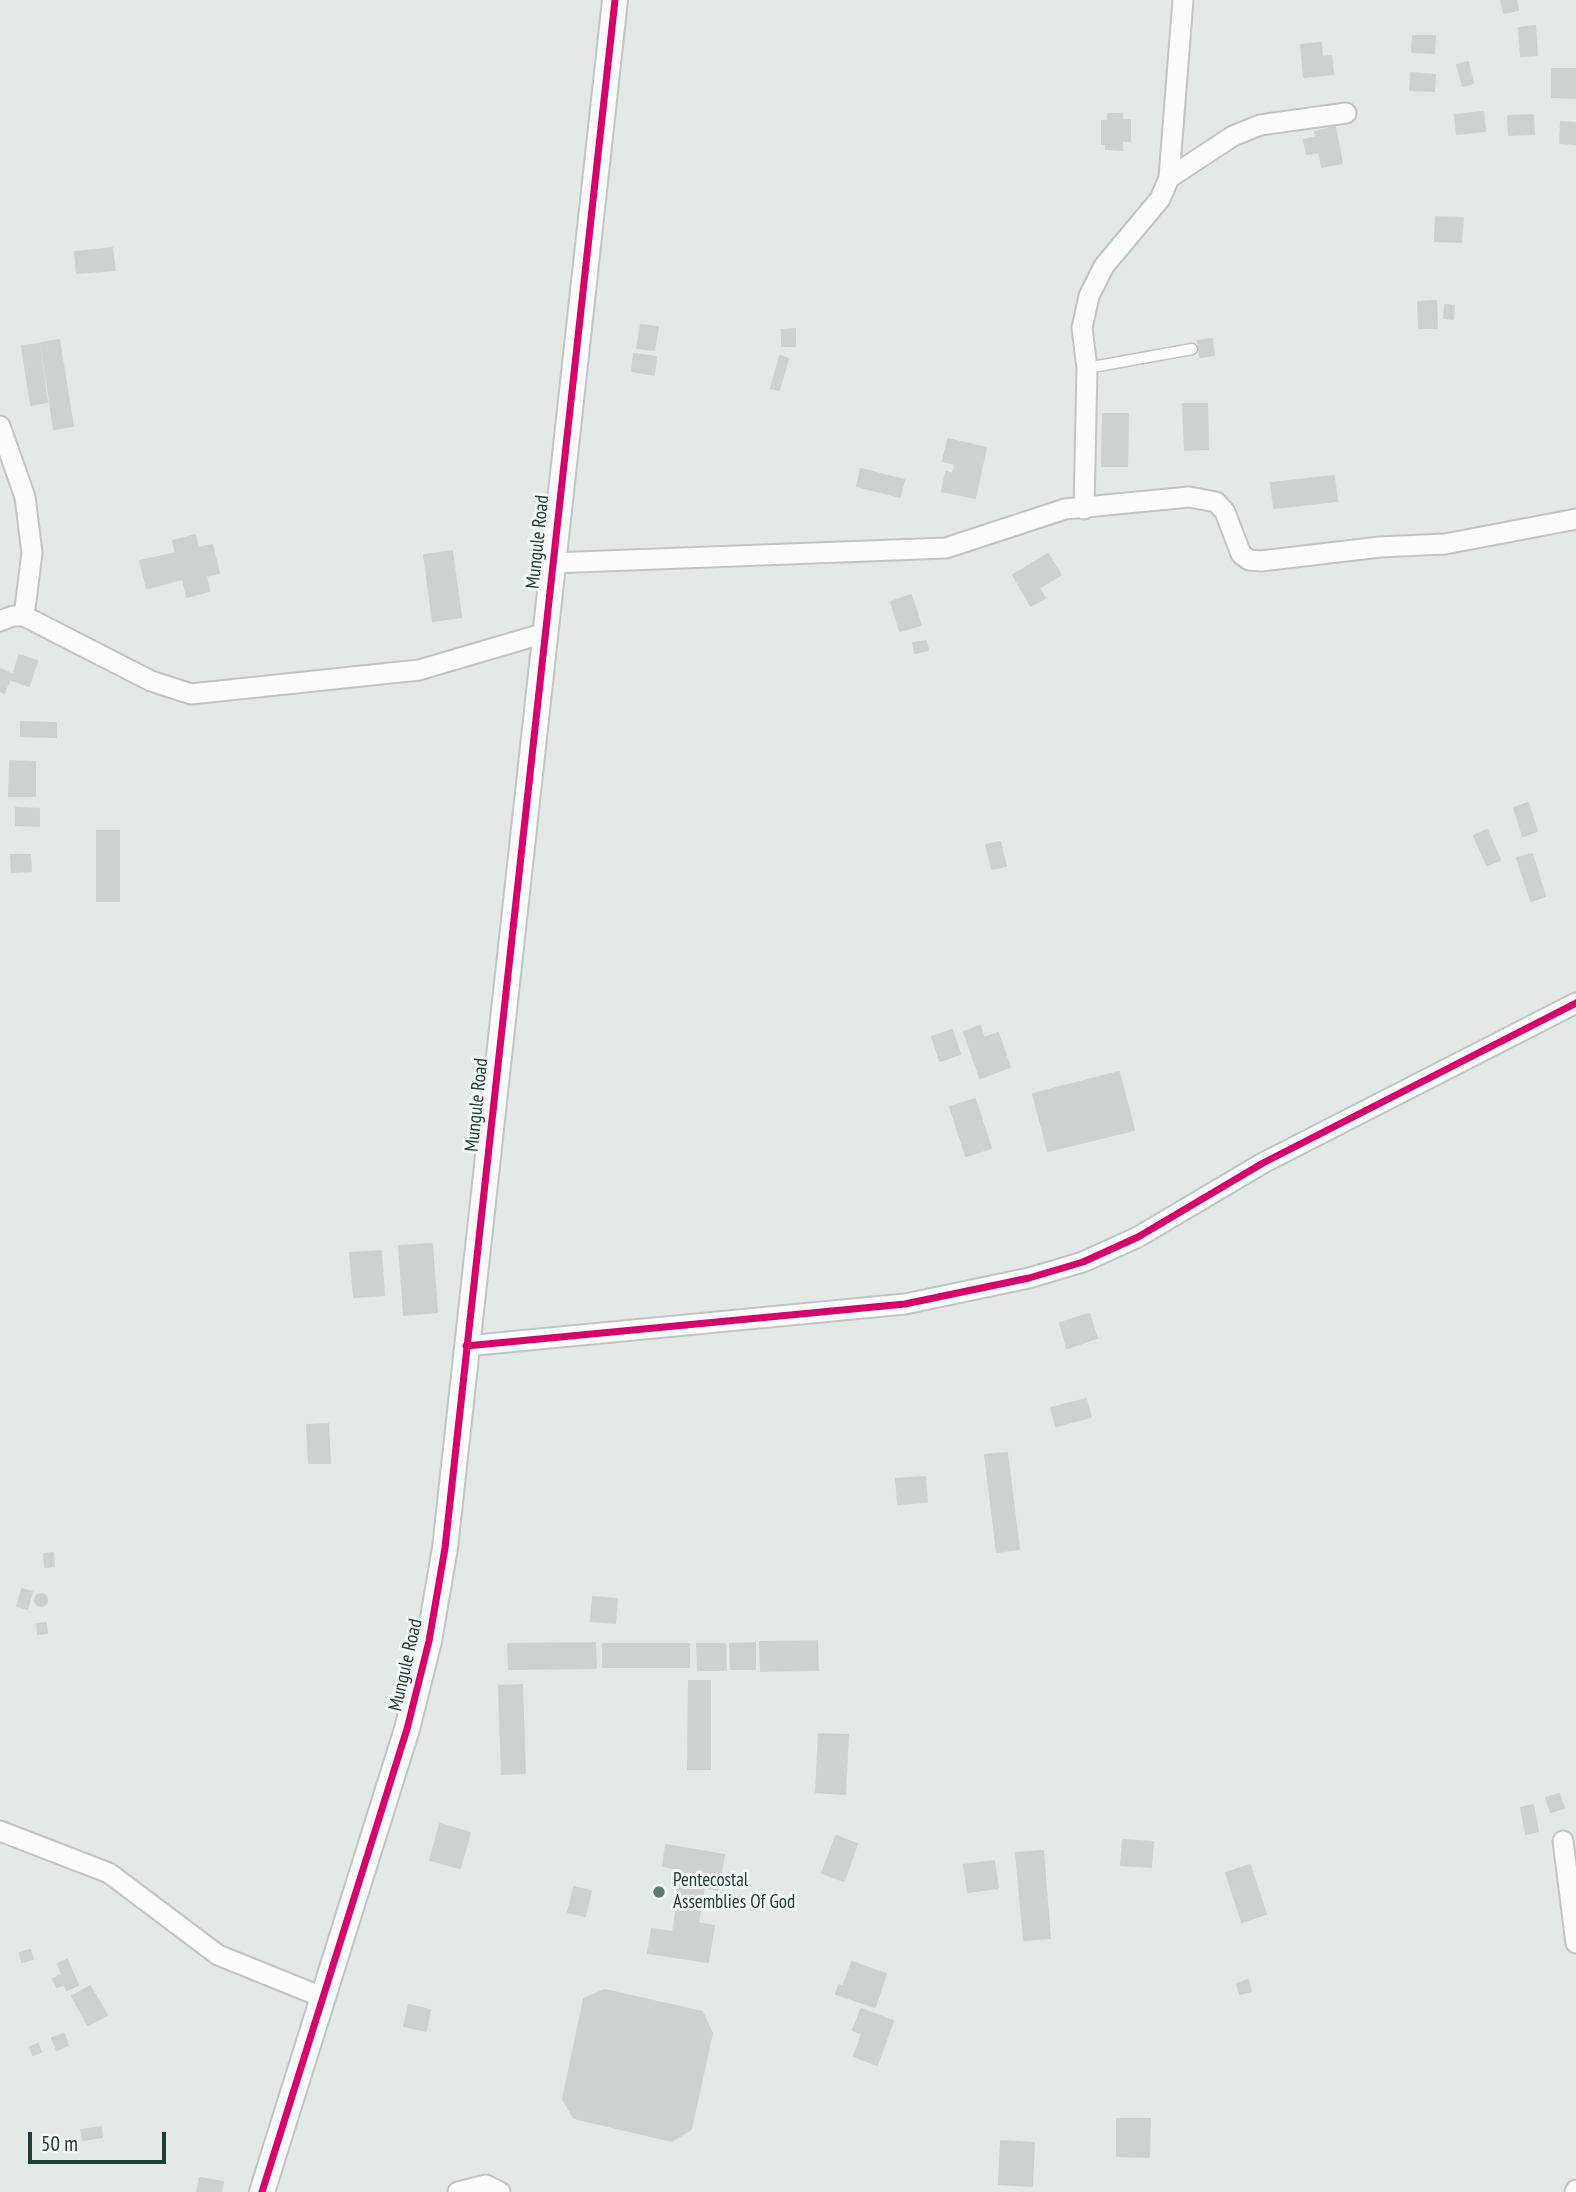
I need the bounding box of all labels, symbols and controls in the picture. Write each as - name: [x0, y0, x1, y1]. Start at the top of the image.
- street label: Mungule Road: [522, 494, 554, 590]
- street label: Mungule Road: [461, 1057, 493, 1153]
- street label: Mungule Road: [384, 1617, 428, 1713]
- place label: Pentecostal Assemblies Of God: [673, 1870, 795, 1914]
- marker: Pentecostal Assemblies Of God: [651, 1884, 667, 1900]
- scale bar: [32, 2118, 170, 2162]
- text: 50 m: [41, 2130, 78, 2157]

